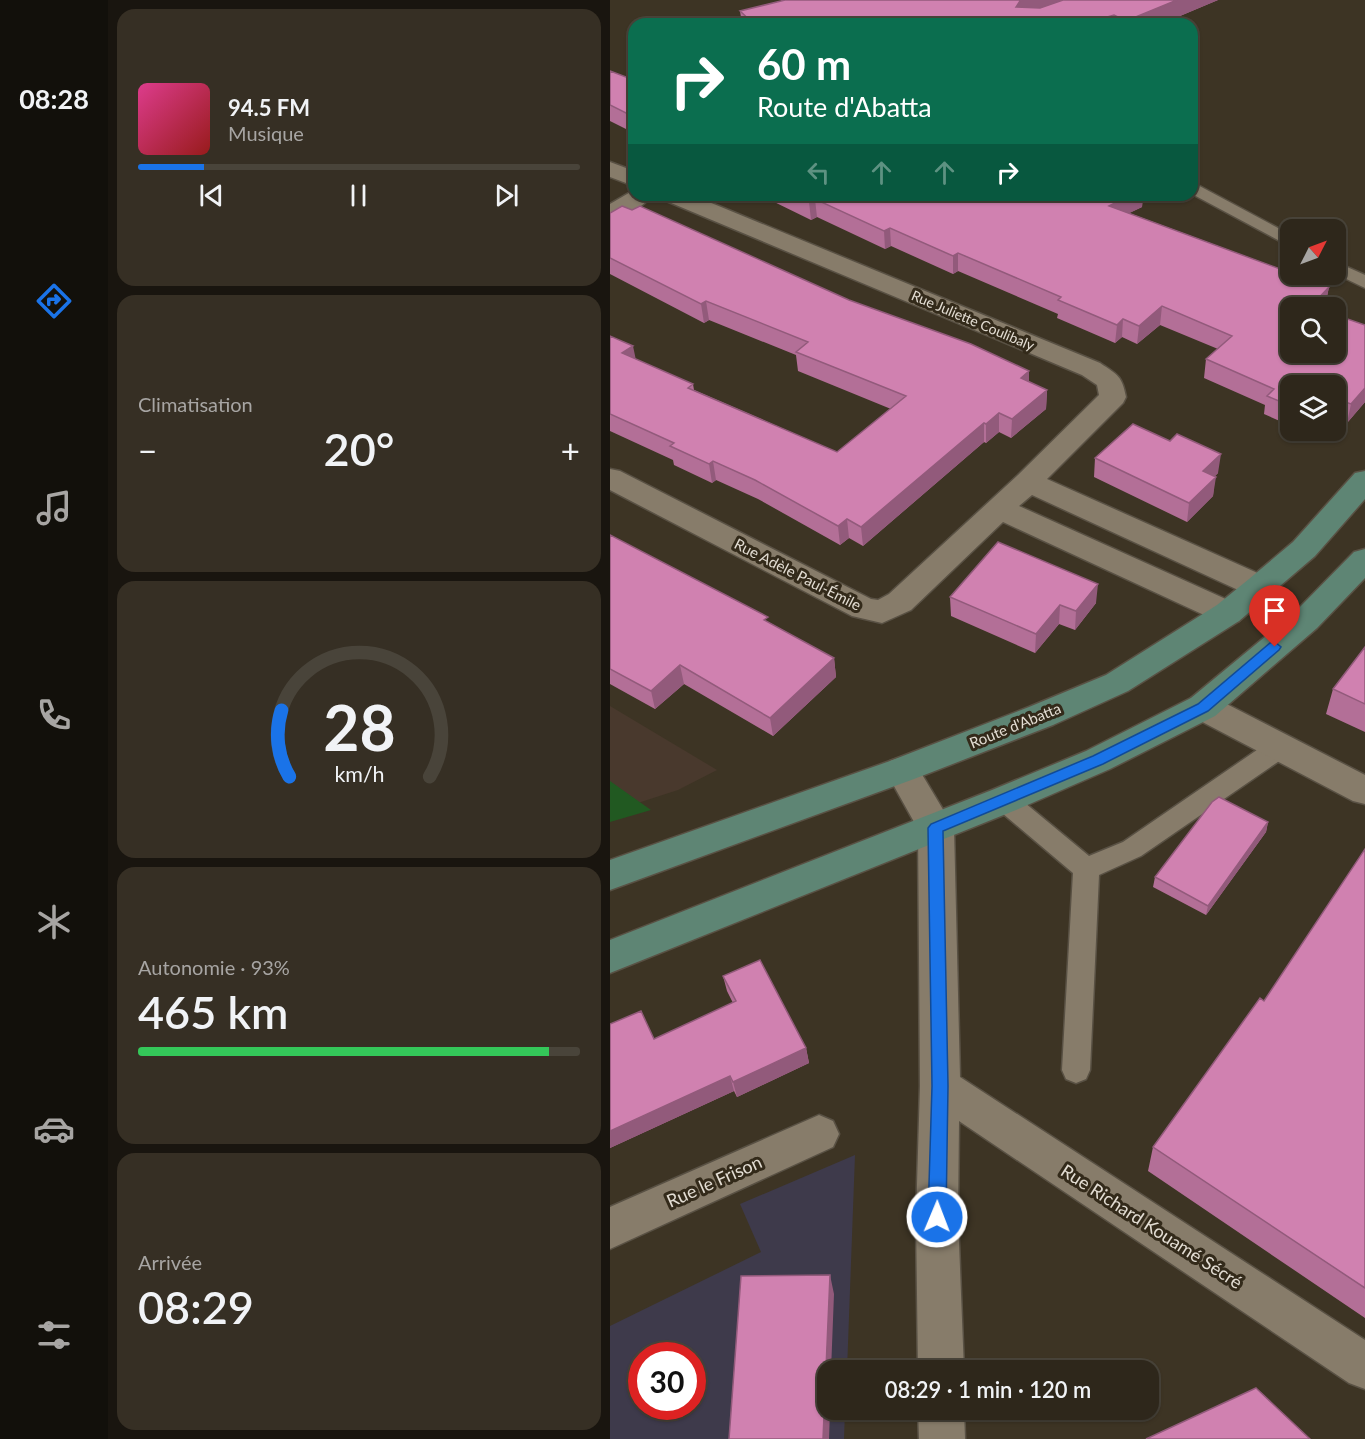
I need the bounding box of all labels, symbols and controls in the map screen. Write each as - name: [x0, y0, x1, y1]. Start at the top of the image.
- text: 60 m: [757, 39, 851, 89]
- icon: right: [658, 42, 736, 120]
- text: 08:28: [19, 82, 89, 115]
- text: Route d'Abatta: [757, 90, 932, 123]
- text: 94.5 FM: [228, 94, 310, 121]
- text: Musique: [228, 121, 304, 145]
- icon: left: [802, 156, 835, 189]
- icon: ahead: [865, 156, 898, 189]
- icon: ahead: [928, 156, 961, 189]
- icon: right: [991, 156, 1024, 189]
- icon: previous: [195, 179, 228, 212]
- icon: pause: [342, 179, 375, 212]
- icon: next: [490, 179, 523, 212]
- north arrow: [1280, 219, 1346, 285]
- map controls: [1280, 219, 1346, 441]
- icon: directions: [33, 280, 75, 322]
- street label: Rue Juliette Coulibaly: [909, 286, 1038, 354]
- button: search: [1280, 297, 1346, 363]
- button: layers: [1280, 375, 1346, 441]
- text: Climatisation: [138, 392, 253, 416]
- text: 20°: [324, 422, 394, 476]
- text: −: [138, 430, 157, 470]
- text: +: [561, 430, 580, 470]
- icon: music: [33, 487, 75, 529]
- street label: Rue Adèle Paul-Émile: [732, 534, 864, 614]
- pin: [1249, 585, 1300, 647]
- icon: arrive: [1258, 594, 1291, 627]
- text: 28: [323, 689, 395, 764]
- icon: phone: [33, 694, 75, 736]
- street label: Route d'Abatta: [967, 698, 1063, 752]
- text: km/h: [334, 761, 384, 787]
- icon: climate: [33, 901, 75, 943]
- text: Autonomie · 93%: [138, 955, 290, 979]
- text: 465 km: [138, 985, 288, 1039]
- icon: car: [33, 1108, 75, 1150]
- street label: Rue le Frison: [663, 1150, 765, 1212]
- street label: Rue Richard Kouamé Sécré: [1057, 1159, 1247, 1293]
- position arrow: [905, 1185, 969, 1249]
- text: Arrivée: [138, 1250, 202, 1274]
- text: 08:29: [138, 1280, 254, 1334]
- icon: filters: [33, 1314, 75, 1356]
- speed limit sign: 30: [628, 1342, 706, 1420]
- text: 08:29 · 1 min · 120 m: [885, 1376, 1091, 1403]

